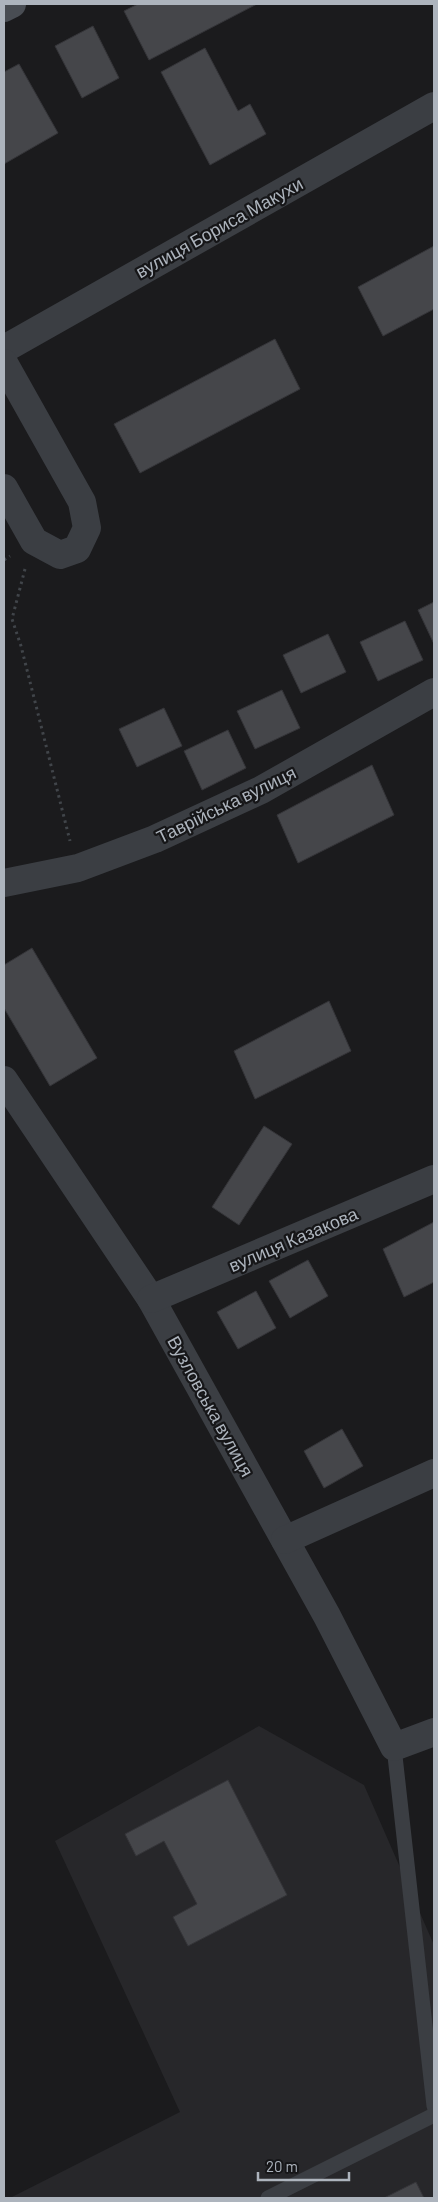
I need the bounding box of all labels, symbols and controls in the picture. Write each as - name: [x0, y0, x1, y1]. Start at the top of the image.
- street label: вулиця Бориса Макухи: [132, 172, 306, 282]
- street label: Таврійська вулиця: [153, 761, 299, 847]
- street label: вулиця Казакова: [225, 1202, 362, 1276]
- street label: Вузловська вулиця: [163, 1332, 259, 1480]
- scale bar: [258, 2150, 349, 2182]
- text: 20 m: [266, 2157, 298, 2175]

